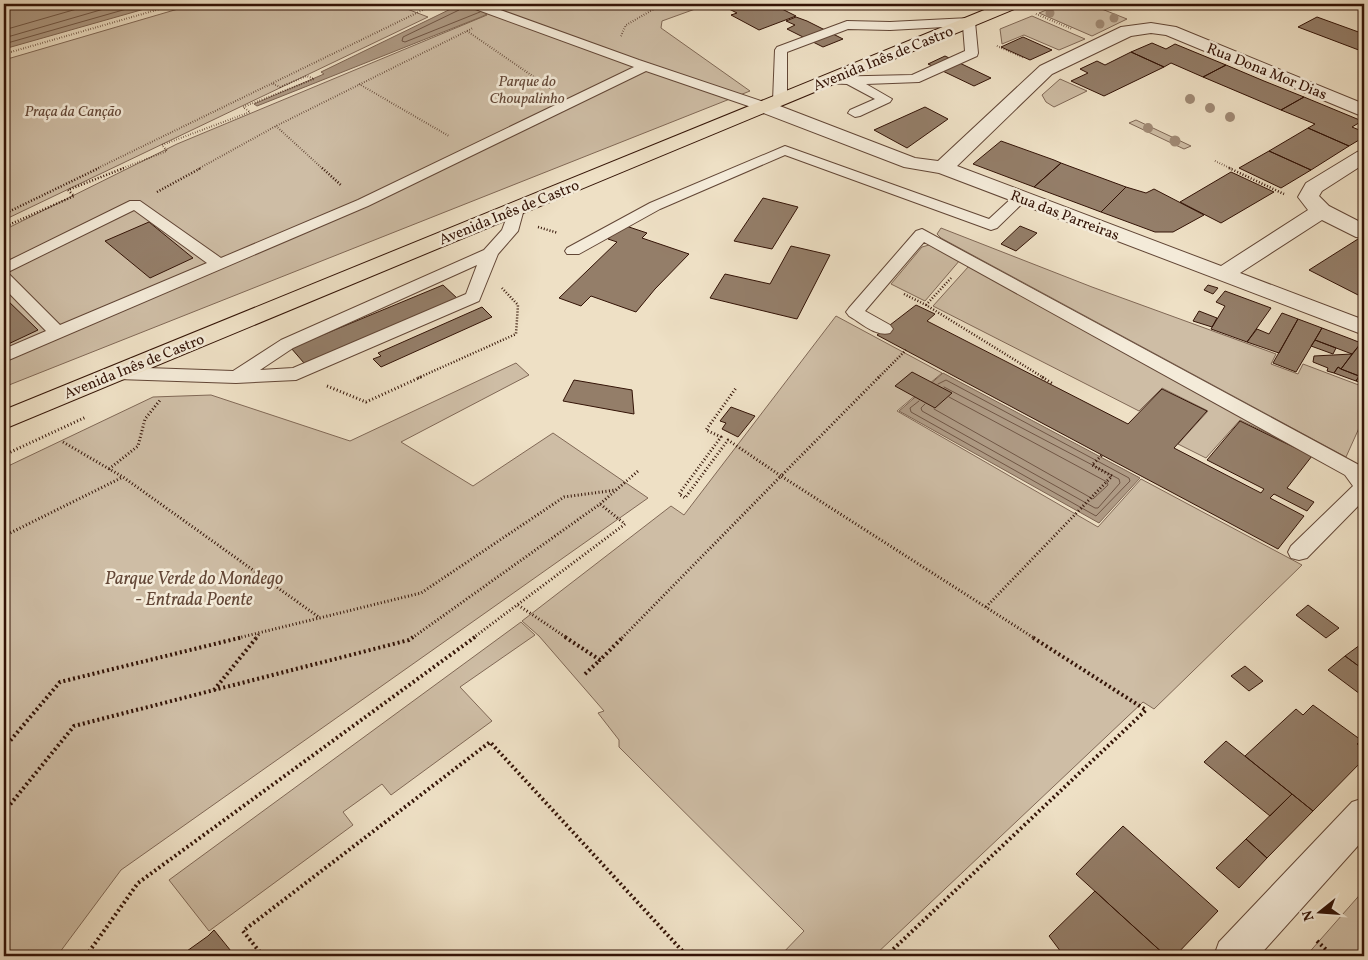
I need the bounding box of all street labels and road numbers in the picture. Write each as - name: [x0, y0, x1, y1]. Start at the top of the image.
- street label: Avenida Inês de Castro: [810, 22, 957, 97]
- street label: Rua Dona Mor Dias: [1203, 39, 1330, 106]
- street label: Avenida Inês de Castro: [436, 176, 583, 251]
- street label: Rua das Parreiras: [1007, 186, 1122, 247]
- street label: Avenida Inês de Castro: [61, 330, 208, 405]

